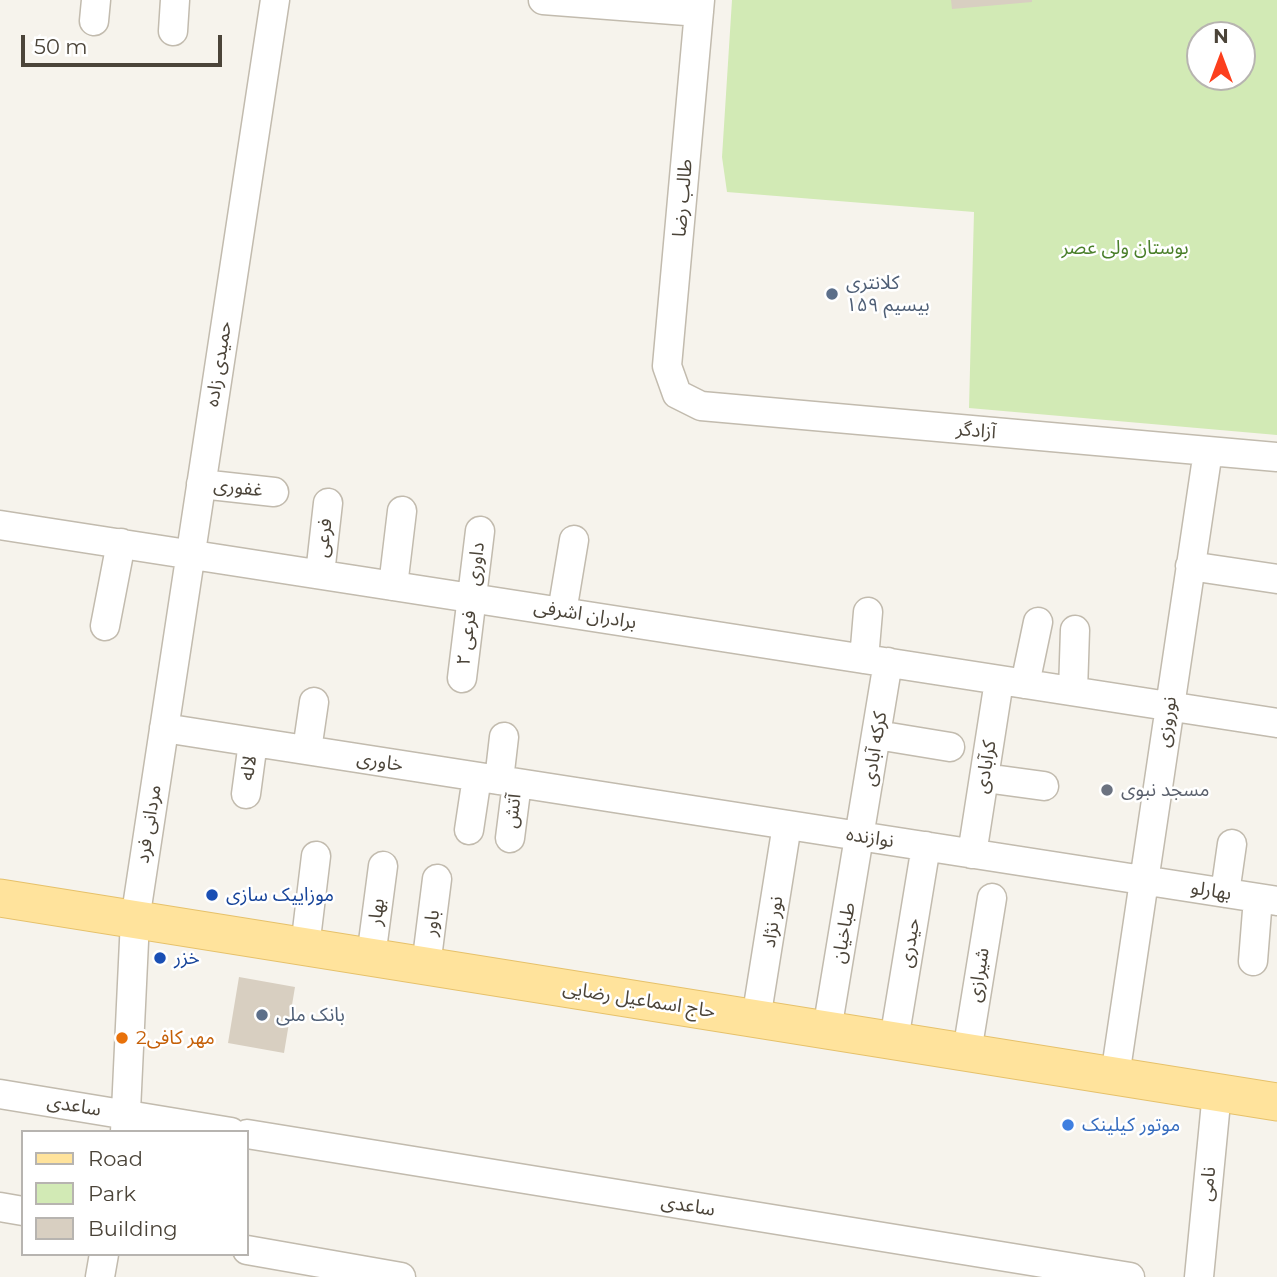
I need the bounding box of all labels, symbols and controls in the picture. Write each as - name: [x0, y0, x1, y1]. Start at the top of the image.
- scale bar: [24, 21, 226, 65]
- north arrow: [1186, 21, 1256, 91]
- text: N: [1213, 25, 1229, 48]
- text: 50 m: [34, 34, 88, 59]
- street label: طالب رضا: [668, 158, 698, 238]
- park label: بوستان ولی عصر: [1061, 237, 1189, 259]
- place label: کلانتری ۱۵۹ بیسیم: [846, 272, 930, 316]
- marker: کلانتری ۱۵۹ بیسیم: [824, 286, 840, 302]
- street label: حمیدی زاده: [201, 319, 237, 409]
- street label: آزادگر: [955, 418, 997, 444]
- street label: غفوری: [212, 474, 264, 502]
- street label: فرعی: [311, 517, 337, 559]
- street label: داوری: [462, 541, 490, 587]
- street label: برادران اشرفی: [532, 596, 638, 634]
- street label: فرعی ۲: [452, 609, 482, 667]
- street label: نوروزی: [1152, 695, 1182, 749]
- street label: کرکه آبادی: [858, 710, 892, 788]
- street label: کرآبادی: [971, 739, 1001, 795]
- street label: خاوری: [355, 747, 405, 777]
- street label: لاله: [236, 754, 262, 782]
- place label: مسجد نبوی: [1121, 779, 1209, 801]
- marker: مسجد نبوی: [1099, 782, 1115, 798]
- street label: مردانی فرد: [132, 783, 166, 865]
- street label: آتش: [500, 793, 526, 829]
- street label: نوازنده: [845, 823, 895, 853]
- street label: بهارلو: [1189, 877, 1233, 905]
- place label: موزاییک سازی: [226, 884, 334, 906]
- marker: موزاییک سازی: [204, 887, 220, 903]
- street label: نور نژاد: [758, 895, 788, 949]
- street label: بهار: [364, 897, 390, 927]
- street label: طباخیان: [827, 901, 861, 965]
- street label: باور: [419, 909, 445, 937]
- street label: حیدری: [895, 917, 925, 969]
- street label: شیرازی: [963, 946, 995, 1004]
- place label: خزر: [174, 947, 200, 969]
- marker: خزر: [152, 950, 168, 966]
- street label: حاج اسماعیل رضایی: [561, 977, 717, 1023]
- place label: بانک ملی: [276, 1004, 345, 1026]
- marker: بانک ملی: [254, 1007, 270, 1023]
- place label: 2مهر کافی: [136, 1027, 215, 1049]
- marker: 2مهر کافی: [114, 1030, 130, 1046]
- street label: ساعدی: [45, 1090, 103, 1122]
- place label: موتور کیلینک: [1082, 1114, 1180, 1136]
- marker: موتور کیلینک: [1060, 1117, 1076, 1133]
- legend: [21, 1130, 248, 1256]
- text: Road: [88, 1146, 143, 1171]
- street label: نامی: [1195, 1166, 1221, 1202]
- text: Park: [88, 1181, 136, 1206]
- street label: ساعدی: [659, 1190, 717, 1222]
- text: Building: [88, 1216, 178, 1241]

